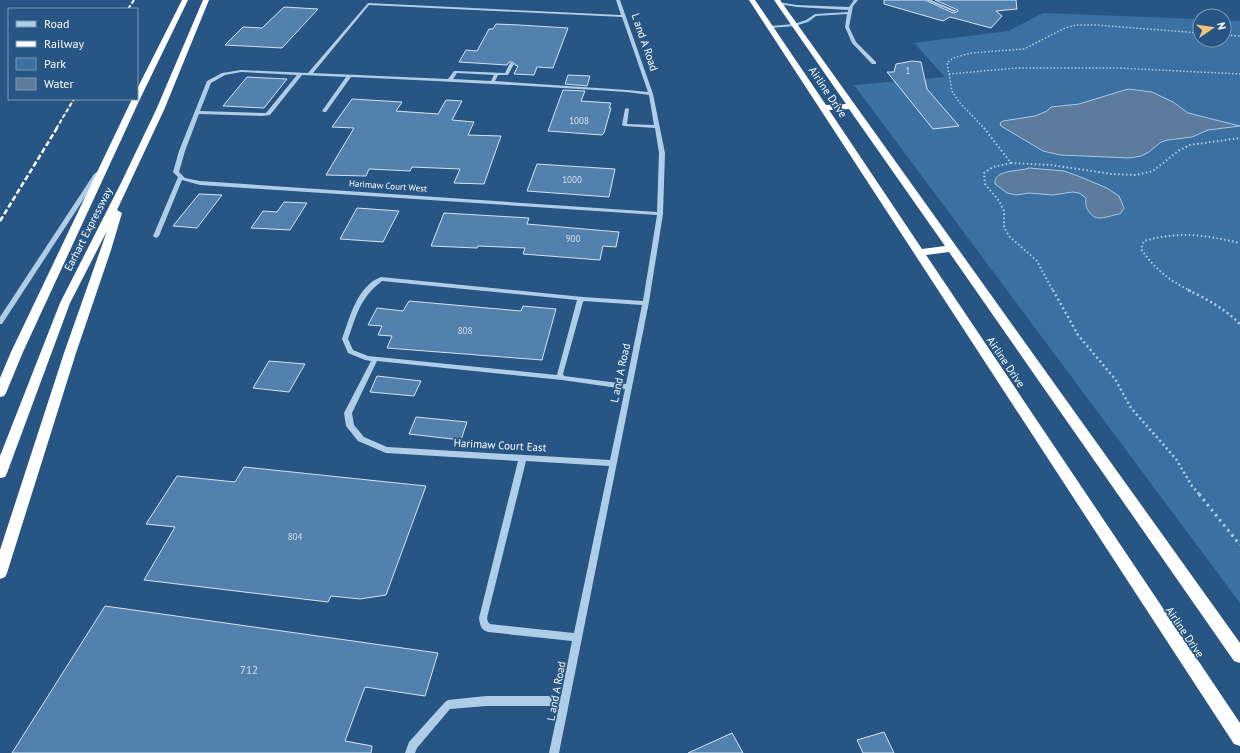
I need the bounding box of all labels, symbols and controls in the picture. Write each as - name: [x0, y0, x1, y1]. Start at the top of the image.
- legend: [8, 8, 138, 100]
- north arrow: [1192, 8, 1232, 48]
- street label: L and A Road: [629, 11, 661, 73]
- text: Road: [44, 16, 69, 31]
- text: N: [1214, 21, 1229, 31]
- text: Railway: [44, 36, 84, 51]
- text: Park: [44, 56, 66, 71]
- street label: Airline Drive: [806, 64, 850, 120]
- house number: 1: [906, 65, 911, 76]
- text: Water: [44, 76, 74, 91]
- house number: 1008: [569, 115, 589, 126]
- house number: 1000: [562, 174, 582, 185]
- street label: Harimaw Court West: [349, 177, 427, 194]
- street label: Earhart Expressway: [61, 184, 116, 273]
- house number: 900: [566, 233, 580, 244]
- house number: 808: [458, 325, 472, 336]
- street label: Airline Drive: [984, 334, 1028, 390]
- street label: L and A Road: [607, 342, 633, 404]
- street label: Harimaw Court East: [453, 436, 547, 454]
- house number: 804: [288, 531, 302, 542]
- street label: Airline Drive: [1163, 604, 1207, 660]
- street label: L and A Road: [543, 660, 569, 722]
- house number: 712: [240, 663, 258, 677]

